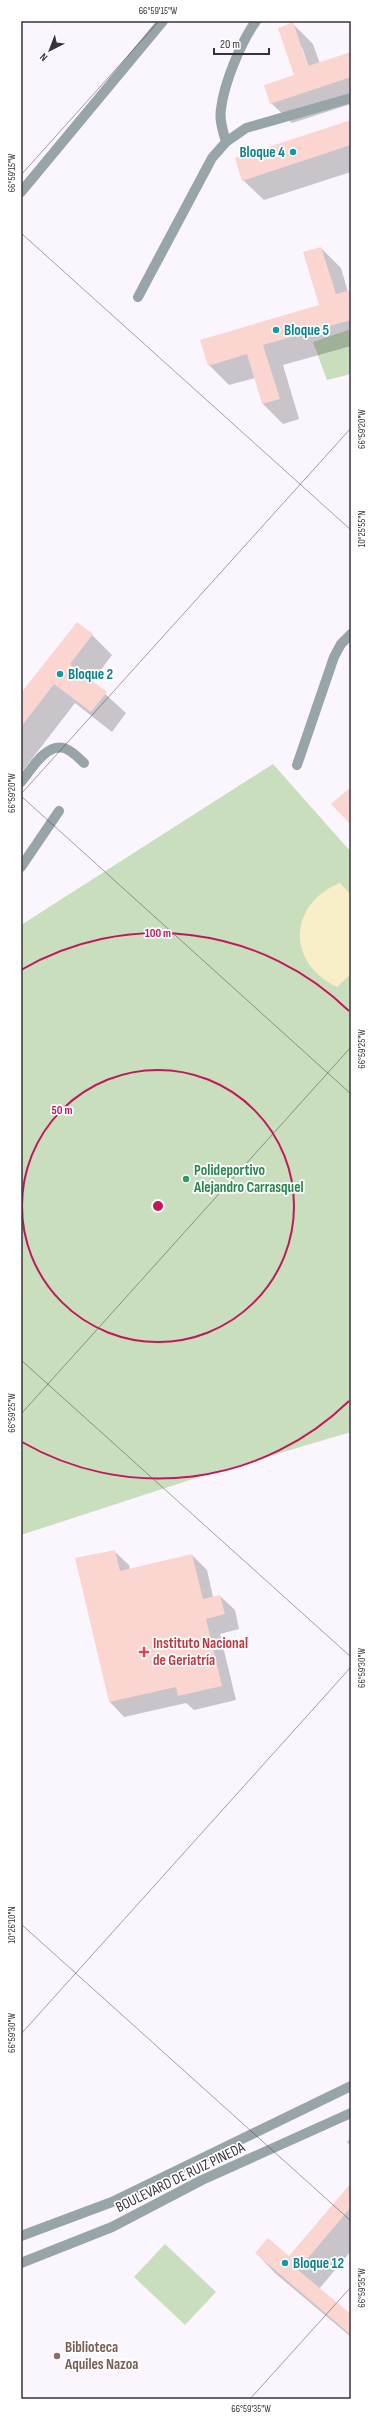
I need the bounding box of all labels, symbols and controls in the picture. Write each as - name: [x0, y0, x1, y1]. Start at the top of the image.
- text: 66°59'15"W: [139, 5, 178, 17]
- north arrow: [30, 30, 70, 70]
- scale bar: [214, 30, 269, 56]
- text: 20 m: [220, 37, 240, 52]
- text: N: [37, 50, 50, 64]
- place label: Bloque 4: [239, 143, 285, 162]
- marker: Bloque 4: [288, 147, 298, 157]
- text: 66°59'15"W: [6, 153, 18, 192]
- place label: Bloque 5: [284, 321, 330, 340]
- marker: Bloque 5: [271, 325, 281, 335]
- text: 66°59'20"W: [356, 409, 368, 449]
- text: 10°25'55"N: [356, 511, 368, 547]
- place label: Bloque 2: [68, 665, 113, 684]
- marker: Bloque 2: [55, 669, 65, 679]
- text: 66°59'20"W: [6, 773, 18, 813]
- text: 100 m: [145, 926, 171, 941]
- text: 66°59'25"W: [356, 1029, 368, 1069]
- text: 50 m: [52, 1103, 72, 1118]
- place label: Polideportivo Alejandro Carrasquel: [193, 1161, 304, 1197]
- marker: Polideportivo Alejandro Carrasquel: [181, 1174, 191, 1184]
- centre of rings: [151, 1199, 165, 1213]
- text: 66°59'25"W: [6, 1393, 18, 1433]
- place label: Instituto Nacional de Geriatría: [153, 1634, 248, 1670]
- marker: Instituto Nacional de Geriatría: [138, 1646, 150, 1658]
- text: 66°59'30"W: [356, 1648, 368, 1688]
- text: 10°26'10"N: [6, 1907, 18, 1944]
- text: 66°59'30"W: [6, 2013, 18, 2053]
- street label: BOULEVARD DE RUIZ PINEDA: [113, 2138, 248, 2217]
- place label: Bloque 12: [293, 2254, 344, 2273]
- marker: Bloque 12: [280, 2258, 290, 2268]
- text: 66°59'35"W: [356, 2268, 368, 2308]
- place label: Biblioteca Aquiles Nazoa: [64, 2338, 138, 2374]
- marker: Biblioteca Aquiles Nazoa: [52, 2351, 62, 2361]
- text: 66°59'35"W: [231, 2403, 271, 2415]

